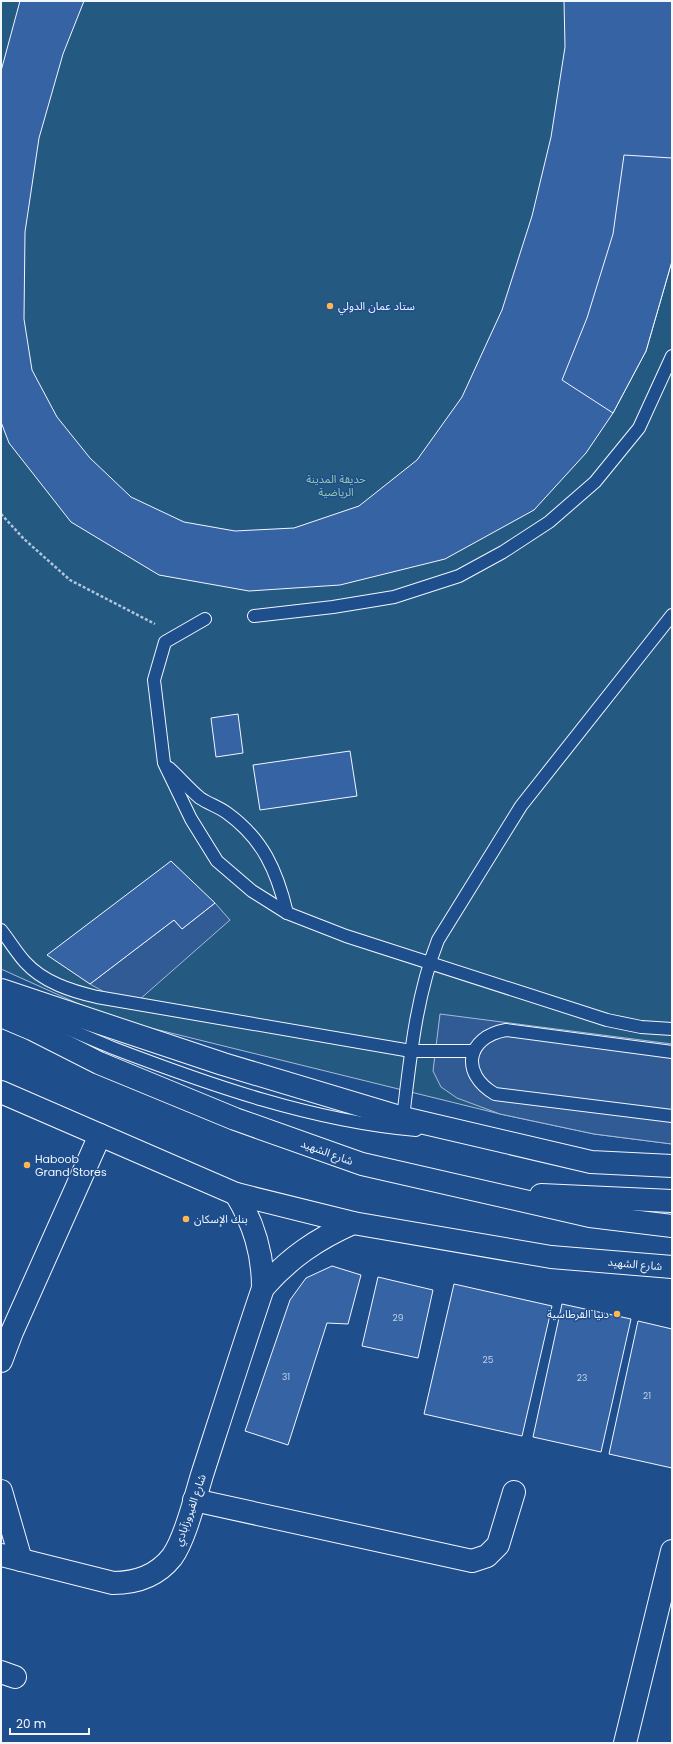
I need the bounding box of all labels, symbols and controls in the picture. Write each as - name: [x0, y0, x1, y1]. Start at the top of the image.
- place label: ستاد عمان الدولي: [338, 298, 415, 316]
- marker: ستاد عمان الدولي: [325, 301, 335, 311]
- park label: حديقة المدينة الرياضية: [306, 471, 366, 500]
- street label: شارع الشهيد: [299, 1135, 356, 1169]
- place label: Haboob Grand Stores: [35, 1151, 107, 1180]
- marker: Haboob Grand Stores: [22, 1160, 32, 1170]
- place label: بنك الإسكان: [194, 1211, 248, 1227]
- marker: بنك الإسكان: [181, 1214, 191, 1224]
- street label: شارع الشهيد: [607, 1254, 663, 1274]
- place label: دنيا القرطاسية: [547, 1306, 609, 1322]
- marker: دنيا القرطاسية: [612, 1309, 622, 1319]
- house number: 29: [393, 1312, 404, 1324]
- house number: 25: [483, 1354, 494, 1366]
- house number: 31: [282, 1371, 290, 1383]
- house number: 23: [577, 1372, 587, 1384]
- house number: 21: [643, 1390, 651, 1402]
- street label: شارع الفيروزآبادي: [170, 1472, 211, 1548]
- scale bar: [10, 1710, 89, 1736]
- text: 20 m: [16, 1715, 46, 1732]

